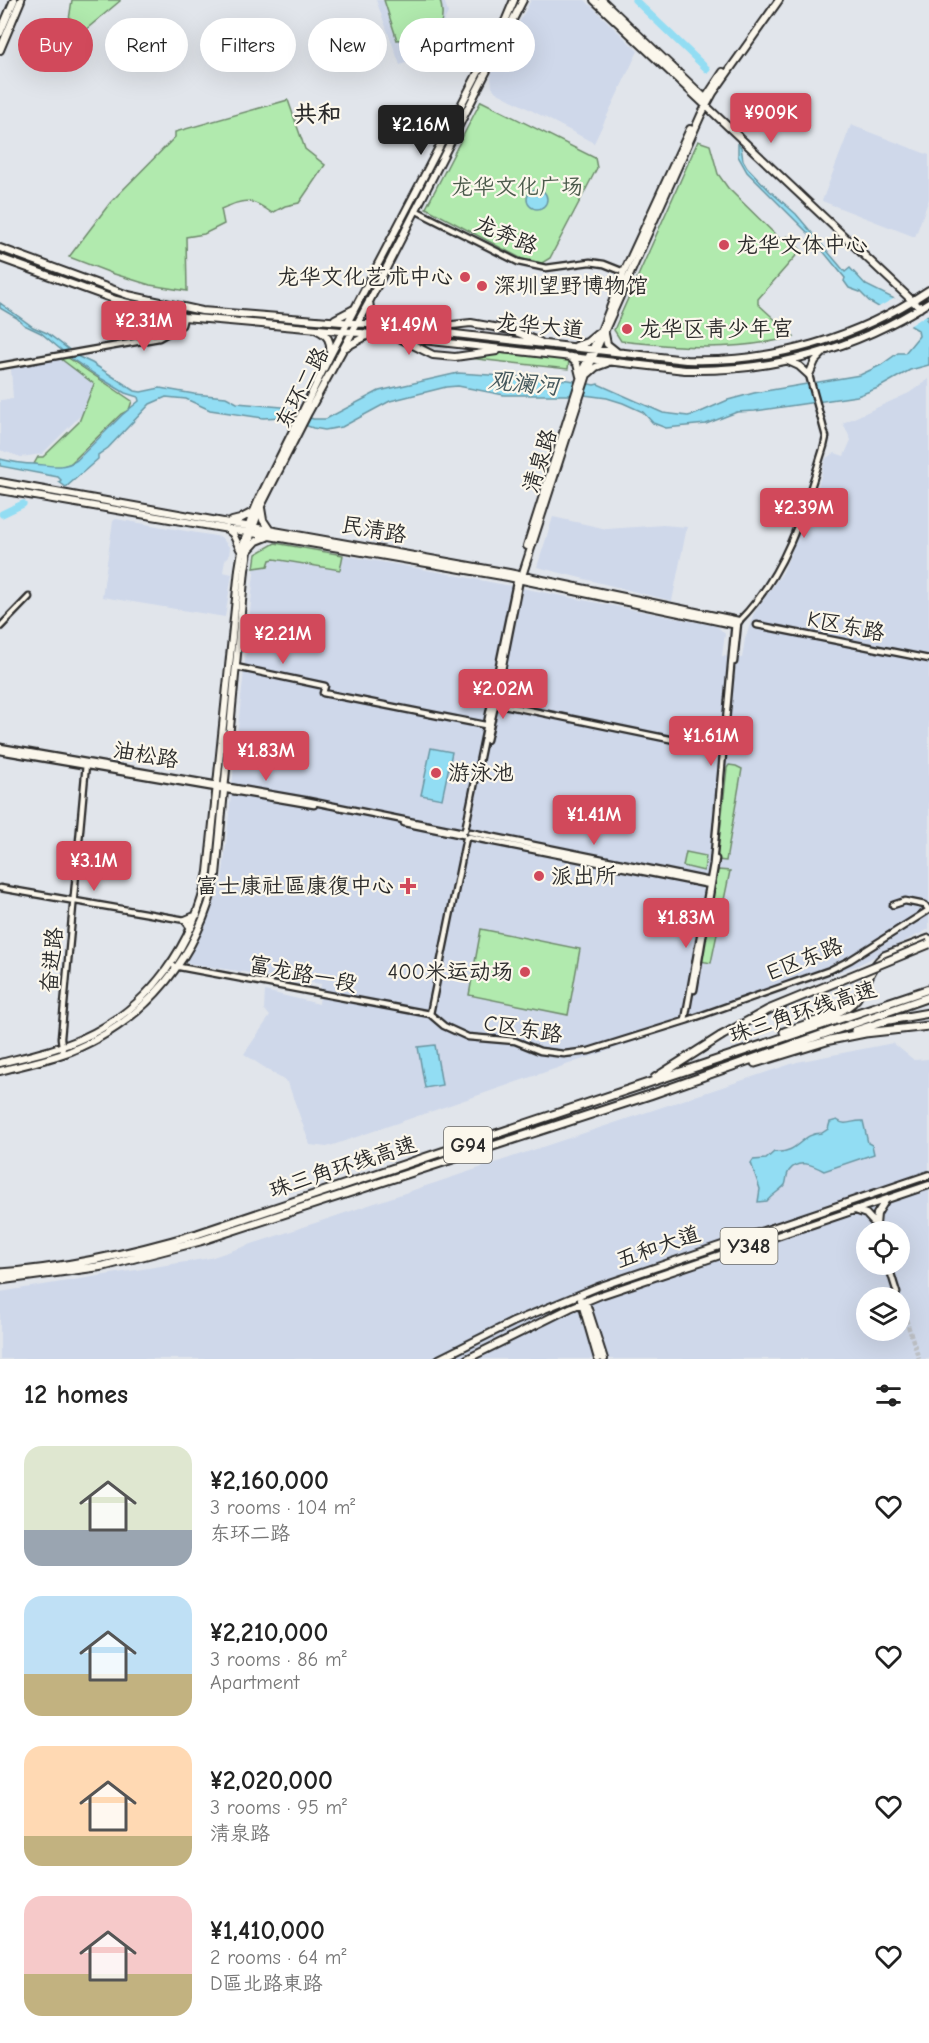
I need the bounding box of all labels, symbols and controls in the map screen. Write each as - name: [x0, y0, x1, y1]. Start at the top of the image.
- chip: Buy: [18, 18, 93, 72]
- chip: Rent: [105, 18, 188, 72]
- chip: Filters: [200, 18, 296, 72]
- chip: New: [308, 18, 387, 72]
- chip: Apartment: [399, 18, 535, 72]
- pin: ¥909K: [729, 93, 813, 144]
- district label: 共和: [293, 100, 341, 128]
- text: ¥909K: [744, 101, 798, 124]
- pin: ¥2.16M: [372, 105, 470, 156]
- text: ¥2.16M: [392, 113, 450, 136]
- park label: 龙华文化广场: [451, 174, 583, 200]
- street label: 龙奔路: [471, 210, 541, 260]
- place label: 龙华文体中心: [736, 232, 868, 258]
- marker: 龙华文体中心: [717, 238, 731, 252]
- place label: 龙华文化艺术中心: [277, 264, 453, 290]
- marker: 龙华文化艺术中心: [458, 270, 472, 284]
- place label: 深圳望野博物馆: [494, 273, 648, 299]
- marker: 深圳望野博物馆: [475, 279, 489, 293]
- pin: ¥2.31M: [95, 301, 193, 352]
- pin: ¥1.49M: [360, 305, 458, 356]
- street label: 龙华大道: [495, 308, 585, 344]
- text: ¥2.31M: [115, 309, 173, 332]
- text: ¥1.49M: [380, 313, 438, 336]
- place label: 龙华区青少年宫: [639, 316, 793, 342]
- marker: 龙华区青少年宫: [620, 322, 634, 336]
- street label: 东环二路: [270, 343, 334, 433]
- water label: 观澜河: [487, 366, 565, 400]
- street label: 清泉路: [517, 426, 563, 496]
- pin: ¥2.39M: [755, 488, 853, 539]
- text: ¥2.39M: [774, 496, 834, 519]
- street label: 民清路: [339, 511, 409, 549]
- street label: K区东路: [805, 606, 887, 646]
- pin: ¥2.21M: [234, 614, 332, 665]
- text: ¥2.21M: [254, 622, 312, 645]
- pin: ¥2.02M: [454, 669, 552, 720]
- text: ¥2.02M: [473, 677, 533, 700]
- pin: ¥1.61M: [662, 716, 760, 767]
- text: ¥1.61M: [683, 724, 739, 747]
- pin: ¥1.83M: [217, 731, 315, 782]
- street label: 油松路: [111, 736, 181, 774]
- text: ¥1.83M: [237, 739, 295, 762]
- place label: 游泳池: [448, 760, 514, 786]
- marker: 游泳池: [429, 766, 443, 780]
- pin: ¥1.41M: [545, 795, 643, 846]
- text: ¥1.41M: [567, 803, 621, 826]
- pin: ¥3.1M: [52, 841, 136, 892]
- text: ¥3.1M: [70, 849, 118, 872]
- place label: 派出所: [551, 863, 617, 889]
- marker: 派出所: [532, 869, 546, 883]
- place label: 富士康社區康復中心: [196, 873, 394, 899]
- marker: 富士康社區康復中心: [399, 877, 417, 895]
- pin: ¥1.83M: [637, 898, 735, 949]
- text: ¥1.83M: [657, 906, 715, 929]
- street label: 奋进路: [36, 926, 68, 994]
- street label: E区东路: [763, 932, 847, 986]
- street label: 富龙路一段: [247, 951, 359, 997]
- place label: 400米运动场: [388, 959, 513, 985]
- marker: 400米运动场: [518, 965, 532, 979]
- street label: 珠三角环线高速: [726, 976, 880, 1048]
- street label: C区东路: [482, 1010, 564, 1048]
- road number: G94: [444, 1127, 492, 1163]
- street label: 珠三角环线高速: [266, 1131, 420, 1203]
- street label: 五和大道: [612, 1220, 704, 1274]
- map controls: [856, 1221, 910, 1341]
- button: locate: [856, 1221, 910, 1275]
- road number: Y348: [720, 1228, 777, 1264]
- button: layers: [856, 1287, 910, 1341]
- icon: filters: [872, 1379, 905, 1412]
- text: 12 homes: [24, 1380, 128, 1410]
- text: ¥2,160,000: [210, 1466, 329, 1496]
- icon: home: [72, 1470, 144, 1542]
- icon: heart: [872, 1490, 905, 1523]
- text: 3 rooms · 104 m²: [210, 1496, 355, 1519]
- text: 东环二路: [210, 1522, 290, 1545]
- text: ¥2,210,000: [210, 1618, 328, 1648]
- icon: home: [72, 1620, 144, 1692]
- icon: heart: [872, 1640, 905, 1673]
- text: 3 rooms · 86 m²: [210, 1648, 347, 1671]
- text: Apartment: [210, 1671, 300, 1694]
- text: ¥2,020,000: [210, 1766, 333, 1796]
- icon: home: [72, 1770, 144, 1842]
- icon: heart: [872, 1790, 905, 1823]
- text: 3 rooms · 95 m²: [210, 1796, 347, 1819]
- text: 清泉路: [210, 1822, 270, 1845]
- text: ¥1,410,000: [210, 1916, 325, 1946]
- icon: home: [72, 1920, 144, 1992]
- icon: heart: [872, 1940, 905, 1973]
- text: 2 rooms · 64 m²: [210, 1946, 346, 1969]
- text: D區北路東路: [210, 1972, 323, 1995]

